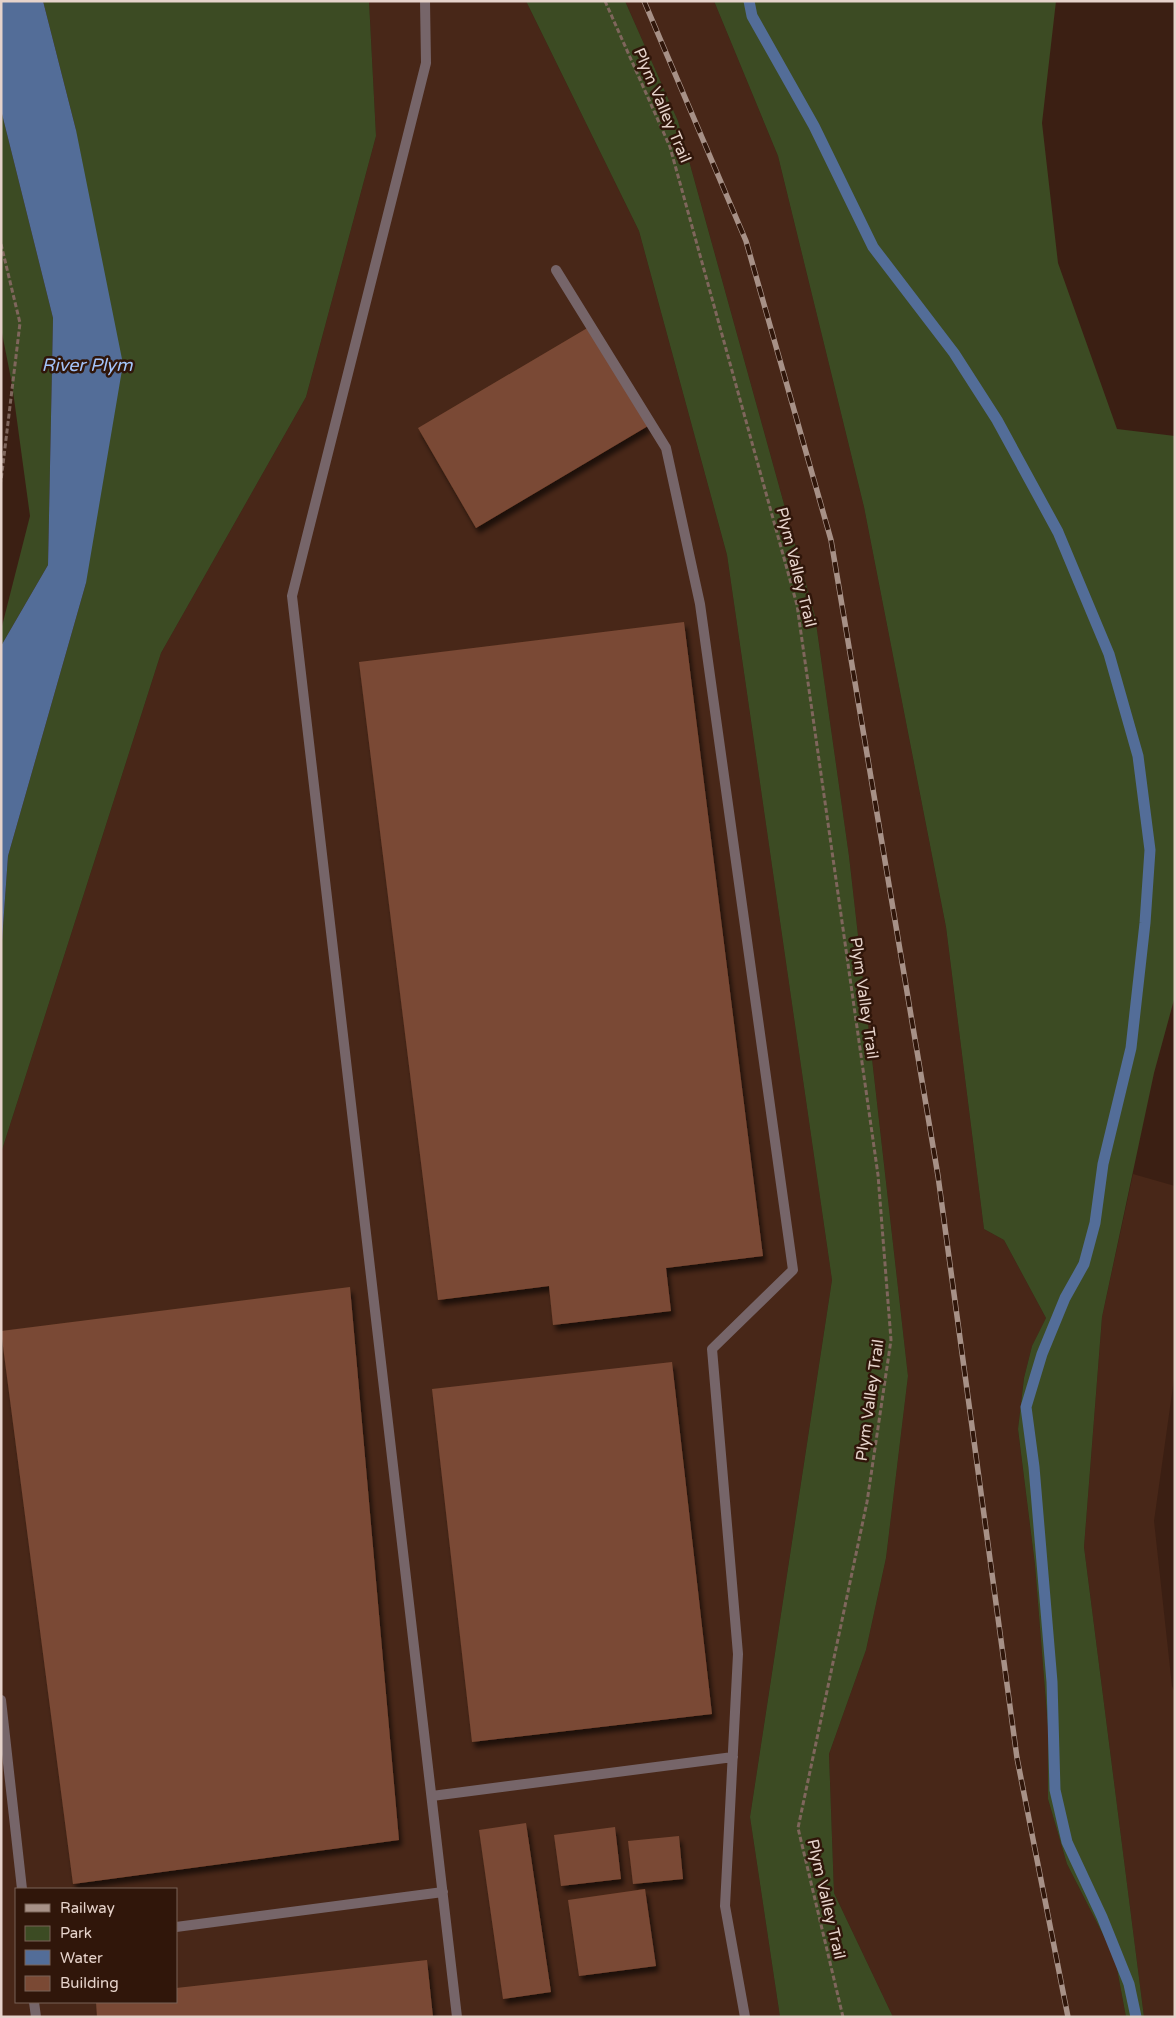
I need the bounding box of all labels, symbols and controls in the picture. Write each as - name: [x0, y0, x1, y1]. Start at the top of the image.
- street label: Plym Valley Trail: [629, 45, 695, 166]
- water label: River Plym: [41, 354, 133, 376]
- street label: Plym Valley Trail: [771, 505, 821, 629]
- street label: Plym Valley Trail: [846, 936, 882, 1060]
- street label: Plym Valley Trail: [852, 1338, 888, 1462]
- street label: Plym Valley Trail: [802, 1837, 850, 1961]
- legend: [15, 1888, 178, 2003]
- text: Railway: [60, 1899, 115, 1917]
- text: Park: [60, 1924, 92, 1942]
- text: Water: [60, 1949, 103, 1967]
- text: Building: [60, 1974, 119, 1992]

